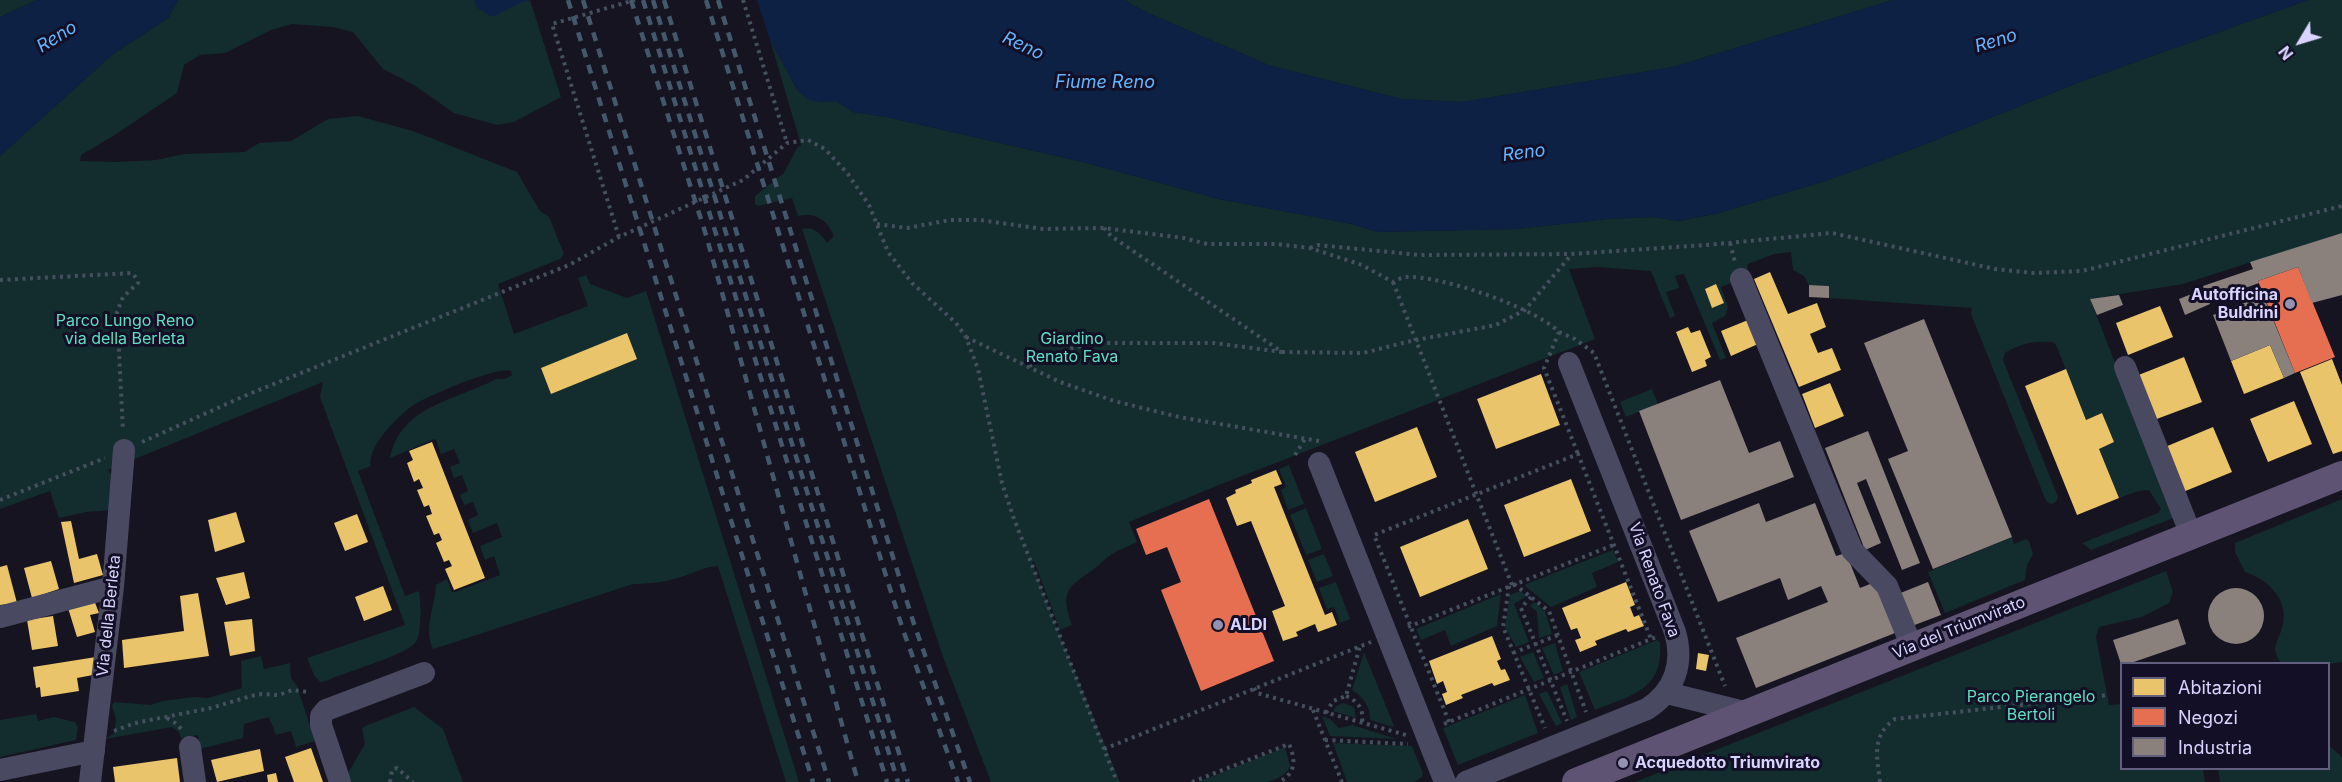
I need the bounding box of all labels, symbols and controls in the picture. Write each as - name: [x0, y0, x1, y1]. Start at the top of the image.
- north arrow: [2270, 12, 2330, 72]
- water label: Reno: [33, 16, 81, 58]
- water label: Reno: [1972, 24, 2020, 58]
- water label: Reno: [999, 27, 1047, 65]
- text: N: [2274, 42, 2297, 64]
- water label: Fiume Reno: [1055, 72, 1155, 94]
- water label: Reno: [1501, 140, 1547, 166]
- place label: Autofficina Buldrini: [2191, 285, 2278, 323]
- marker: Autofficina Buldrini: [2283, 297, 2297, 311]
- park label: Parco Lungo Reno via della Berleta: [56, 311, 194, 349]
- park label: Giardino Renato Fava: [1026, 329, 1118, 367]
- street label: Via Renato Fava: [1624, 520, 1684, 640]
- street label: Via della Berleta: [93, 554, 125, 678]
- street label: Via del Triumvirato: [1890, 593, 2028, 663]
- place label: ALDI: [1230, 615, 1267, 635]
- marker: ALDI: [1211, 618, 1225, 632]
- legend: [2120, 662, 2330, 770]
- text: Abitazioni: [2178, 677, 2262, 698]
- park label: Parco Pierangelo Bertoli: [1967, 687, 2095, 725]
- text: Negozi: [2178, 707, 2238, 728]
- text: Industria: [2178, 737, 2252, 758]
- place label: Acquedotto Triumvirato: [1635, 753, 1820, 773]
- marker: Acquedotto Triumvirato: [1616, 756, 1630, 770]

